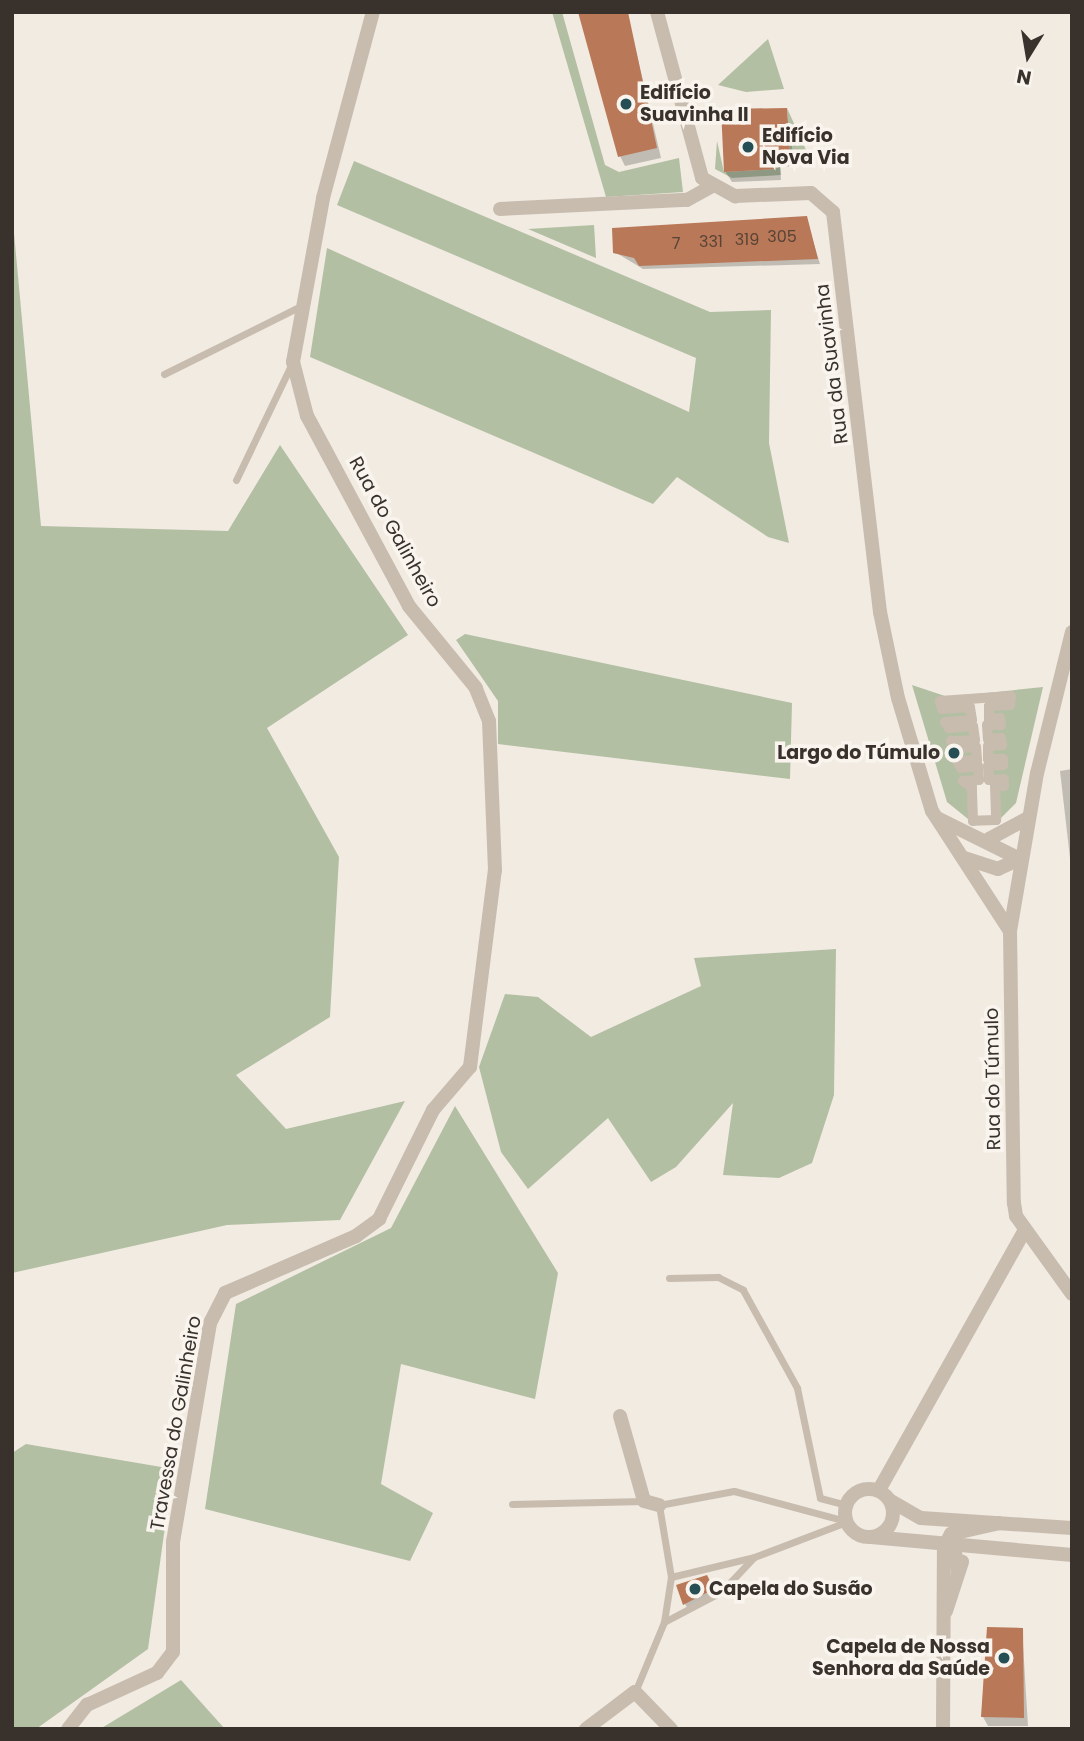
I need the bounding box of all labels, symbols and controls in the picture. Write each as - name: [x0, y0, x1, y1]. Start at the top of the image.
- north arrow: [993, 21, 1063, 91]
- text: N: [1014, 62, 1033, 92]
- place label: Edifício Suavinha II: [640, 82, 749, 126]
- marker: Edifício Suavinha II: [618, 96, 634, 112]
- place label: Edifício Nova Via: [762, 125, 850, 169]
- marker: Edifício Nova Via: [740, 139, 756, 155]
- house number: 305: [767, 227, 797, 247]
- house number: 319: [735, 230, 759, 250]
- house number: 331: [699, 232, 723, 252]
- house number: 7: [672, 234, 680, 254]
- street label: Rua da Suavinha: [811, 283, 853, 445]
- street label: Rua do Galinheiro: [344, 453, 446, 611]
- place label: Largo do Túmulo: [777, 742, 940, 764]
- marker: Largo do Túmulo: [946, 745, 962, 761]
- street label: Rua do Túmulo: [980, 1007, 1006, 1151]
- street label: Travessa do Galinheiro: [146, 1314, 206, 1532]
- place label: Capela do Susão: [709, 1578, 873, 1600]
- marker: Capela do Susão: [687, 1581, 703, 1597]
- place label: Capela de Nossa Senhora da Saúde: [812, 1636, 990, 1680]
- marker: Capela de Nossa Senhora da Saúde: [996, 1650, 1012, 1666]

